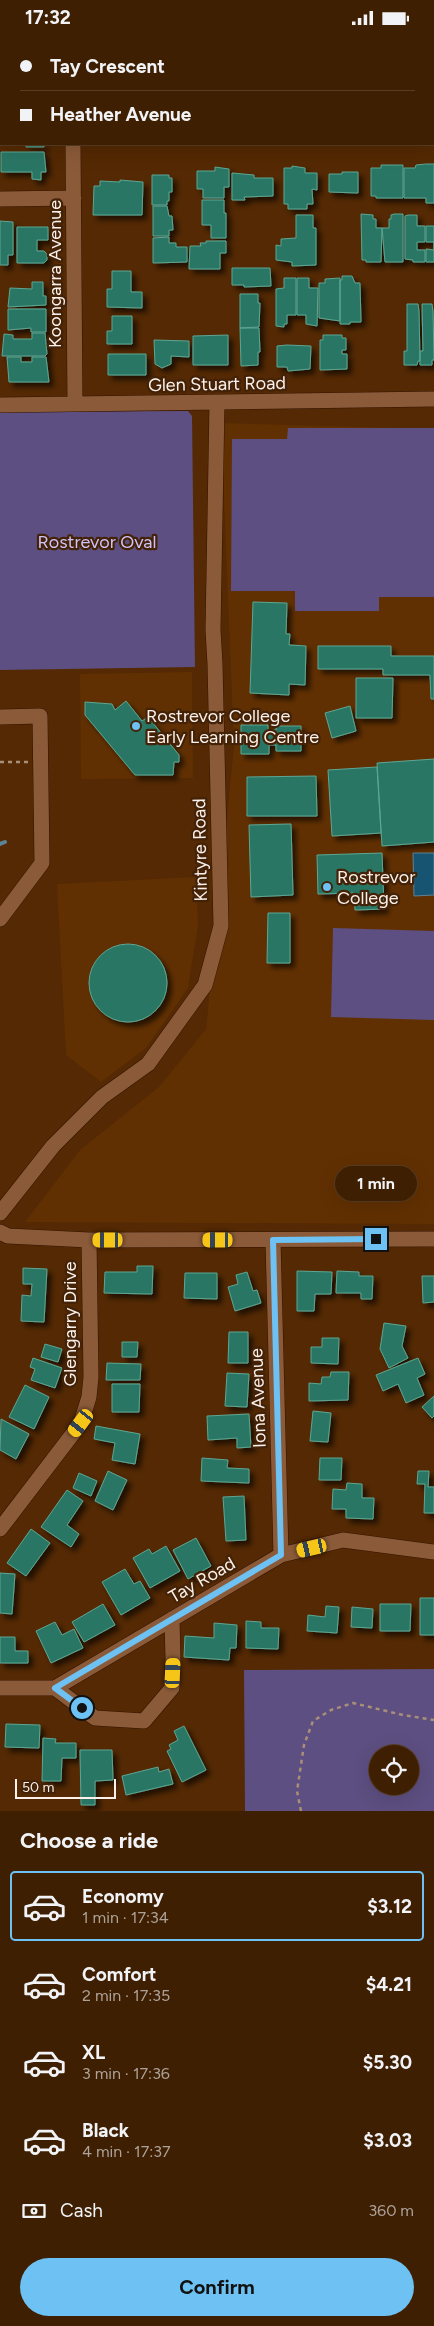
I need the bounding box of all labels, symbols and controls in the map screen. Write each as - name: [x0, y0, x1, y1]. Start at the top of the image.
- text: 17:32: [25, 6, 71, 29]
- text: Tay Crescent: [50, 55, 165, 78]
- text: Heather Avenue: [50, 103, 191, 126]
- street label: Koongarra Avenue: [44, 200, 66, 348]
- street label: Glen Stuart Road: [148, 372, 286, 396]
- park label: Rostrevor Oval: [38, 531, 156, 553]
- place label: Rostrevor College Early Learning Centre: [146, 705, 319, 748]
- marker: Rostrevor College Early Learning Centre: [130, 720, 142, 732]
- street label: Kintyre Road: [188, 798, 212, 902]
- place label: Rostrevor College: [337, 866, 415, 909]
- marker: Rostrevor College: [321, 881, 333, 893]
- callout: 1 min: [335, 1167, 417, 1201]
- text: 1 min: [357, 1174, 395, 1193]
- route end: [365, 1228, 387, 1250]
- car: [93, 1233, 123, 1248]
- car: [203, 1233, 233, 1248]
- street label: Glengarry Drive: [59, 1261, 81, 1386]
- street label: Iona Avenue: [245, 1348, 271, 1448]
- car: [65, 1407, 96, 1439]
- car: [295, 1537, 328, 1559]
- street label: Tay Road: [165, 1552, 239, 1608]
- car: [164, 1658, 181, 1688]
- route start: [71, 1697, 93, 1719]
- map controls: [369, 1745, 419, 1795]
- button: locate: [369, 1745, 419, 1795]
- scale bar: [15, 1776, 116, 1799]
- text: 50 m: [22, 1779, 54, 1796]
- text: Choose a ride: [20, 1827, 158, 1854]
- icon: car: [22, 1884, 67, 1929]
- text: Economy: [82, 1885, 164, 1908]
- text: $3.12: [367, 1895, 412, 1918]
- text: 1 min · 17:34: [82, 1908, 169, 1927]
- icon: car: [22, 1962, 67, 2007]
- text: Comfort: [82, 1963, 157, 1986]
- text: $4.21: [366, 1973, 412, 1996]
- text: 2 min · 17:35: [82, 1986, 170, 2005]
- icon: car: [22, 2040, 67, 2085]
- text: XL: [82, 2041, 105, 2064]
- text: $5.30: [363, 2051, 412, 2074]
- text: 3 min · 17:36: [82, 2064, 170, 2083]
- icon: car: [22, 2118, 67, 2163]
- text: Black: [82, 2119, 129, 2142]
- text: $3.03: [363, 2129, 412, 2152]
- text: 4 min · 17:37: [82, 2142, 171, 2161]
- icon: cash: [20, 2197, 48, 2225]
- text: Cash: [60, 2199, 103, 2222]
- text: 360 m: [368, 2201, 414, 2220]
- button: Confirm: [20, 2258, 414, 2316]

